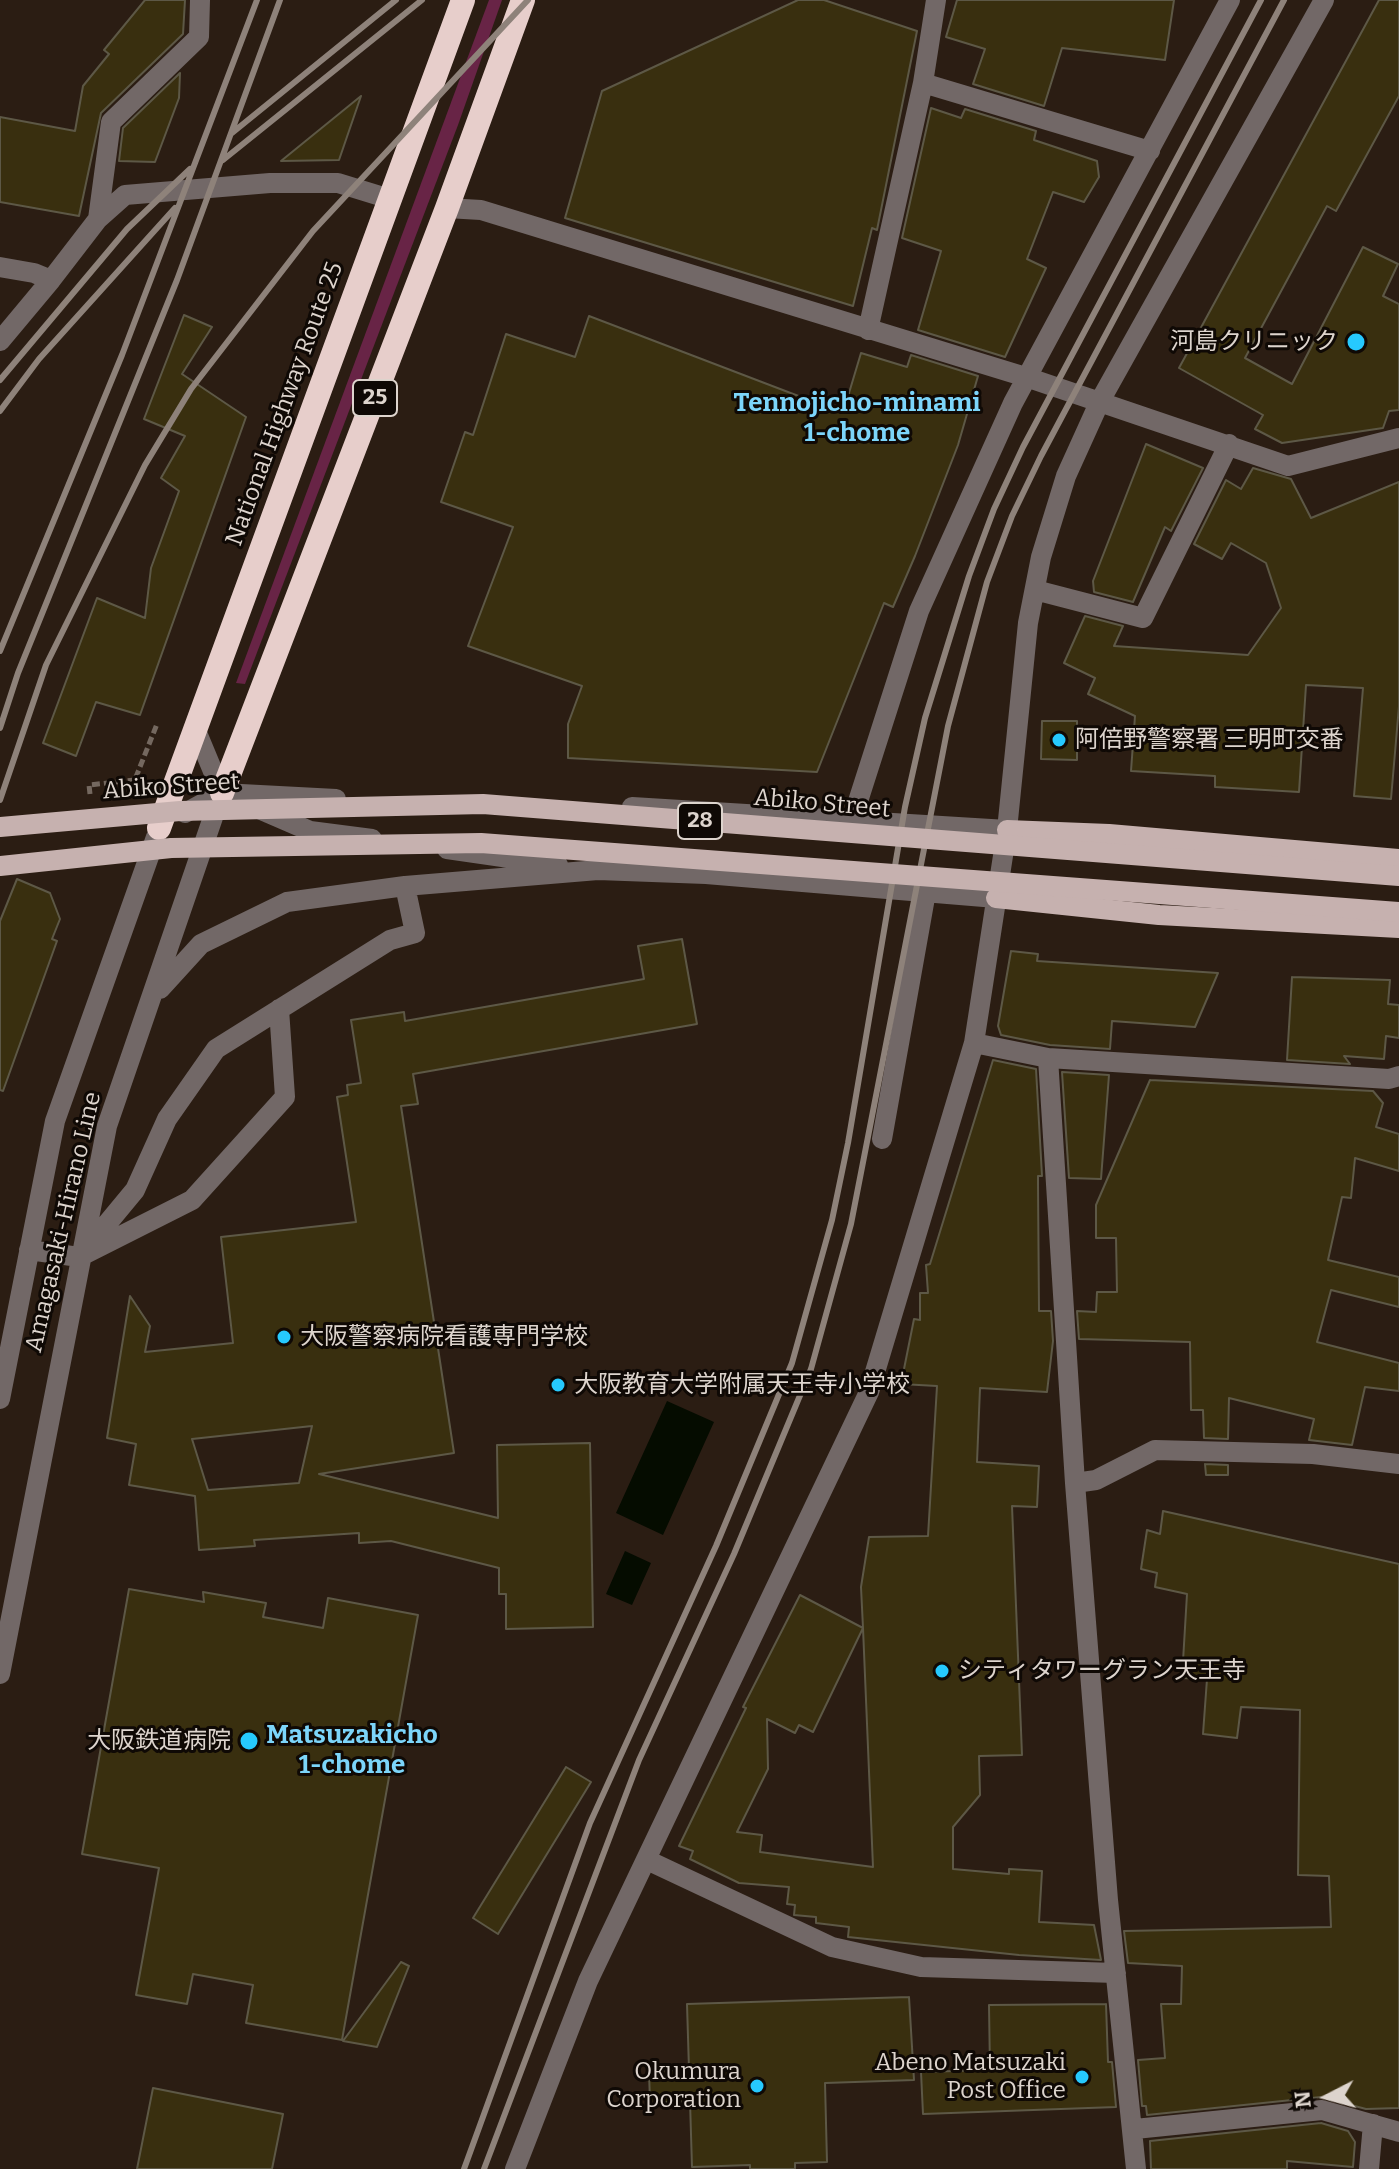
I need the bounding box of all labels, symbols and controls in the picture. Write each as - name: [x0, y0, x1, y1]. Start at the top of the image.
- street label: National Highway Route 25: [220, 258, 350, 550]
- place label: 河島クリニック: [1170, 328, 1338, 356]
- marker: 河島クリニック: [1345, 331, 1367, 353]
- road number: 25: [353, 380, 397, 416]
- district label: Tennojicho-minami 1-chome: [733, 388, 981, 450]
- place label: 阿倍野警察署 三明町交番: [1075, 726, 1344, 754]
- marker: 阿倍野警察署 三明町交番: [1050, 731, 1068, 749]
- street label: Abiko Street: [102, 768, 240, 806]
- street label: Abiko Street: [753, 784, 891, 824]
- road number: 28: [678, 803, 722, 839]
- street label: Amagasaki-Hirano Line: [20, 1089, 108, 1355]
- place label: 大阪警察病院看護専門学校: [300, 1323, 588, 1351]
- marker: 大阪警察病院看護専門学校: [275, 1328, 293, 1346]
- place label: 大阪教育大学附属天王寺小学校: [574, 1371, 910, 1399]
- marker: 大阪教育大学附属天王寺小学校: [549, 1376, 567, 1394]
- place label: シティタワーグラン天王寺: [958, 1657, 1246, 1685]
- marker: シティタワーグラン天王寺: [933, 1662, 951, 1680]
- district label: Matsuzakicho 1-chome: [266, 1720, 438, 1782]
- place label: 大阪鉄道病院: [87, 1727, 231, 1755]
- marker: 大阪鉄道病院: [238, 1730, 260, 1752]
- place label: Abeno Matsuzaki Post Office: [875, 2049, 1066, 2105]
- north arrow: [1287, 2057, 1367, 2137]
- place label: Okumura Corporation: [606, 2058, 741, 2114]
- marker: Abeno Matsuzaki Post Office: [1073, 2068, 1091, 2086]
- marker: Okumura Corporation: [748, 2077, 766, 2095]
- text: N: [1288, 2090, 1317, 2109]

